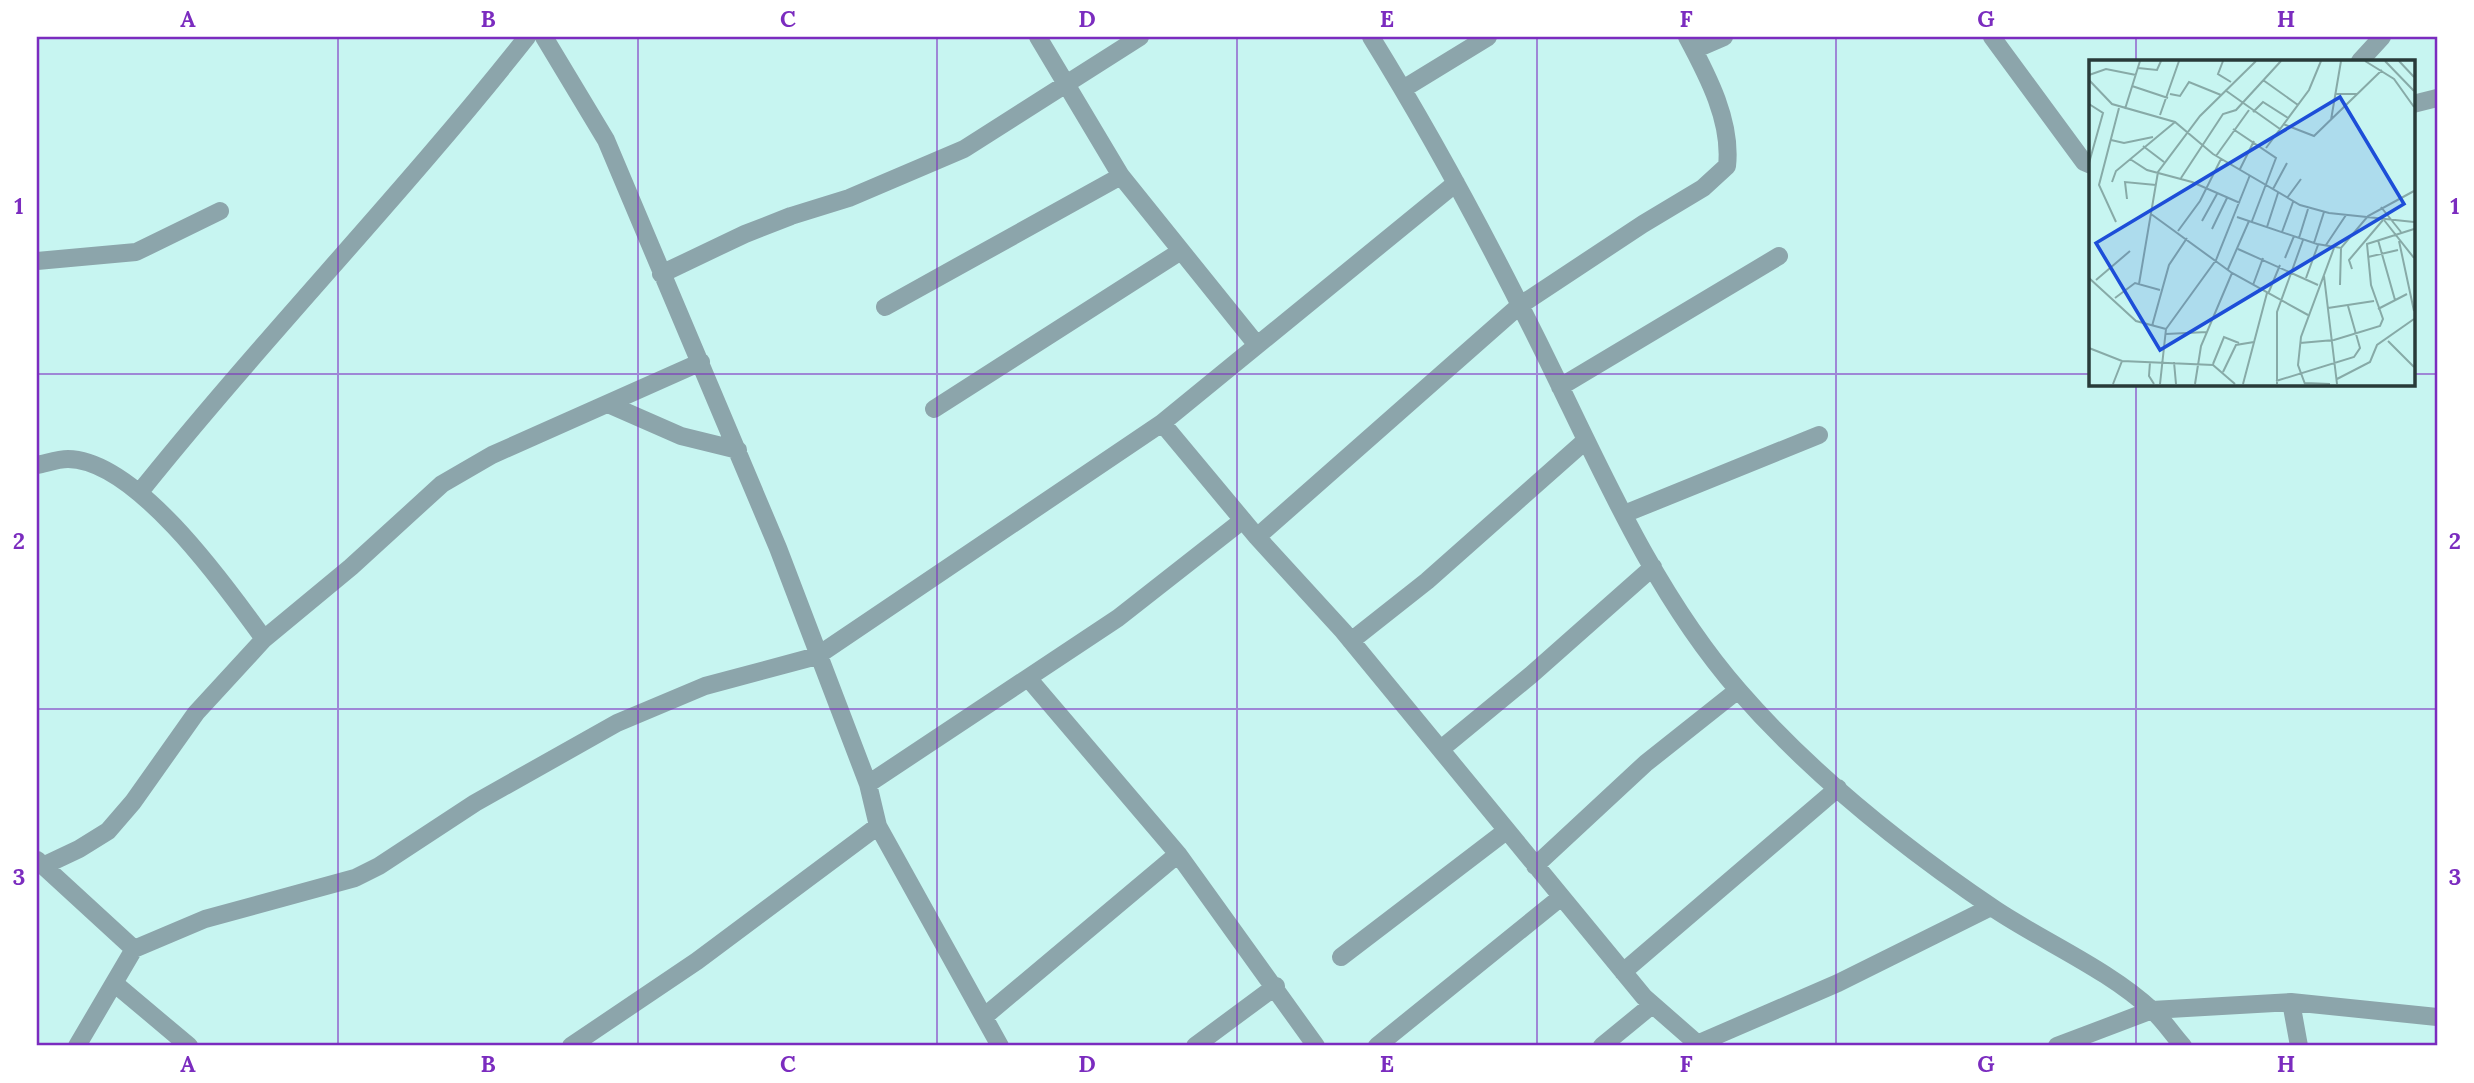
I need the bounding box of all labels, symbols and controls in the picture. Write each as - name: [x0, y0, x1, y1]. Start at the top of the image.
- text: A: [180, 4, 196, 33]
- text: B: [480, 4, 496, 33]
- text: C: [780, 4, 796, 33]
- text: D: [1078, 4, 1096, 33]
- text: E: [1380, 4, 1394, 33]
- text: F: [1679, 4, 1693, 33]
- text: G: [1977, 4, 1995, 33]
- text: H: [2277, 4, 2295, 33]
- inset map: [2089, 60, 2414, 385]
- text: 1: [14, 191, 24, 220]
- text: 1: [2450, 191, 2460, 220]
- text: 2: [13, 526, 25, 555]
- text: 2: [2449, 526, 2461, 555]
- text: 3: [13, 862, 25, 891]
- text: 3: [2449, 862, 2461, 891]
- text: A: [180, 1049, 196, 1078]
- text: B: [480, 1049, 496, 1078]
- text: C: [780, 1049, 796, 1078]
- text: D: [1078, 1049, 1096, 1078]
- text: E: [1380, 1049, 1394, 1078]
- text: F: [1679, 1049, 1693, 1078]
- text: G: [1977, 1049, 1995, 1078]
- text: H: [2277, 1049, 2295, 1078]

